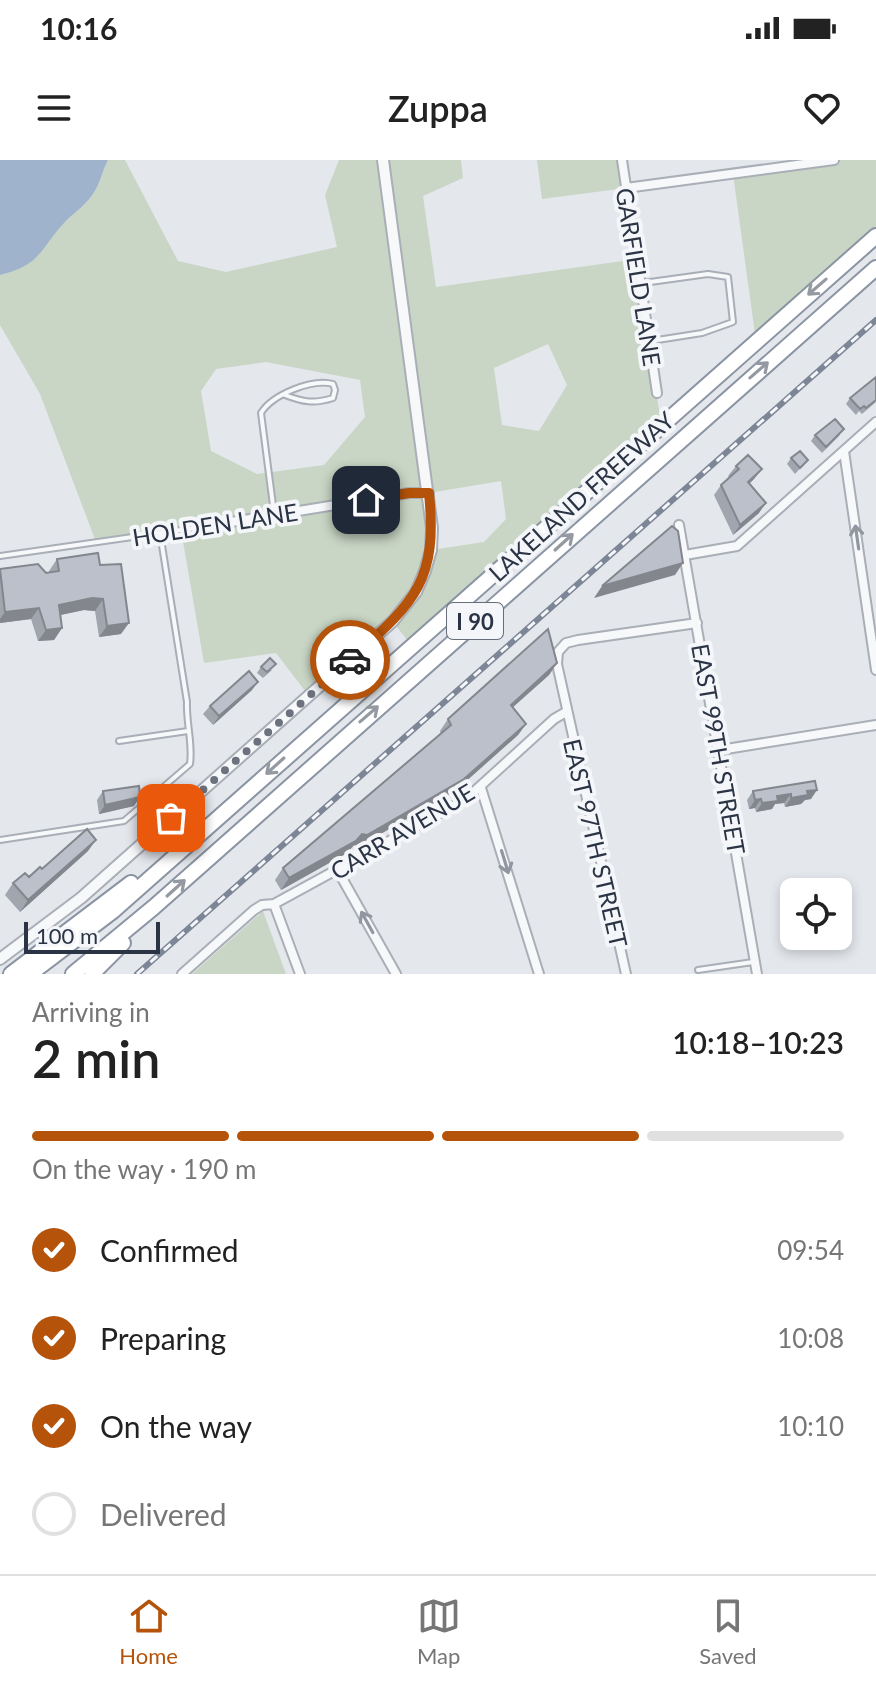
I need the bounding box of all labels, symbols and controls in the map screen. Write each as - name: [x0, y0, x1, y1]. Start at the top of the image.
- text: 10:16: [40, 10, 117, 46]
- icon: menu: [32, 86, 76, 130]
- text: Zuppa: [388, 86, 488, 130]
- icon: heart: [800, 86, 844, 130]
- street label: GARFIELD LANE: [611, 186, 667, 368]
- one-way arrow: [808, 278, 828, 296]
- one-way arrow: [748, 361, 768, 379]
- street label: LAKELAND FREEWAY: [482, 405, 680, 587]
- pin: [332, 466, 400, 534]
- icon: home: [344, 478, 388, 522]
- street label: HOLDEN LANE: [130, 497, 300, 551]
- one-way arrow: [849, 525, 864, 550]
- one-way arrow: [554, 533, 574, 551]
- road number: I 90: [447, 603, 503, 639]
- courier: [310, 620, 390, 700]
- icon: car: [328, 638, 372, 682]
- street label: EAST 99TH STREET: [686, 641, 752, 857]
- one-way arrow: [359, 706, 379, 724]
- street label: EAST 97TH STREET: [558, 736, 634, 950]
- one-way arrow: [266, 756, 286, 774]
- street label: CARR AVENUE: [325, 777, 479, 885]
- pin: [137, 784, 205, 852]
- icon: bag: [149, 796, 193, 840]
- one-way arrow: [498, 849, 513, 875]
- map controls: [780, 878, 852, 950]
- button: locate: [780, 878, 852, 950]
- one-way arrow: [165, 879, 185, 897]
- one-way arrow: [359, 911, 375, 934]
- scale bar: [24, 918, 160, 954]
- text: 100 m: [36, 922, 98, 949]
- text: Arriving in: [32, 996, 150, 1028]
- text: 10:18–10:23: [672, 1024, 844, 1060]
- text: 2 min: [32, 1027, 160, 1089]
- text: On the way · 190 m: [32, 1153, 256, 1185]
- icon: check: [32, 1228, 76, 1272]
- text: Confirmed: [100, 1232, 239, 1268]
- text: 09:54: [777, 1234, 844, 1266]
- icon: check: [32, 1316, 76, 1360]
- text: Preparing: [100, 1320, 226, 1356]
- text: 10:08: [777, 1322, 844, 1354]
- icon: check: [32, 1404, 76, 1448]
- text: On the way: [100, 1408, 252, 1444]
- text: 10:10: [777, 1410, 844, 1442]
- text: Delivered: [100, 1496, 227, 1532]
- tab: Home: [119, 1594, 178, 1669]
- tab: Map: [417, 1594, 461, 1669]
- tab: Saved: [699, 1594, 757, 1669]

